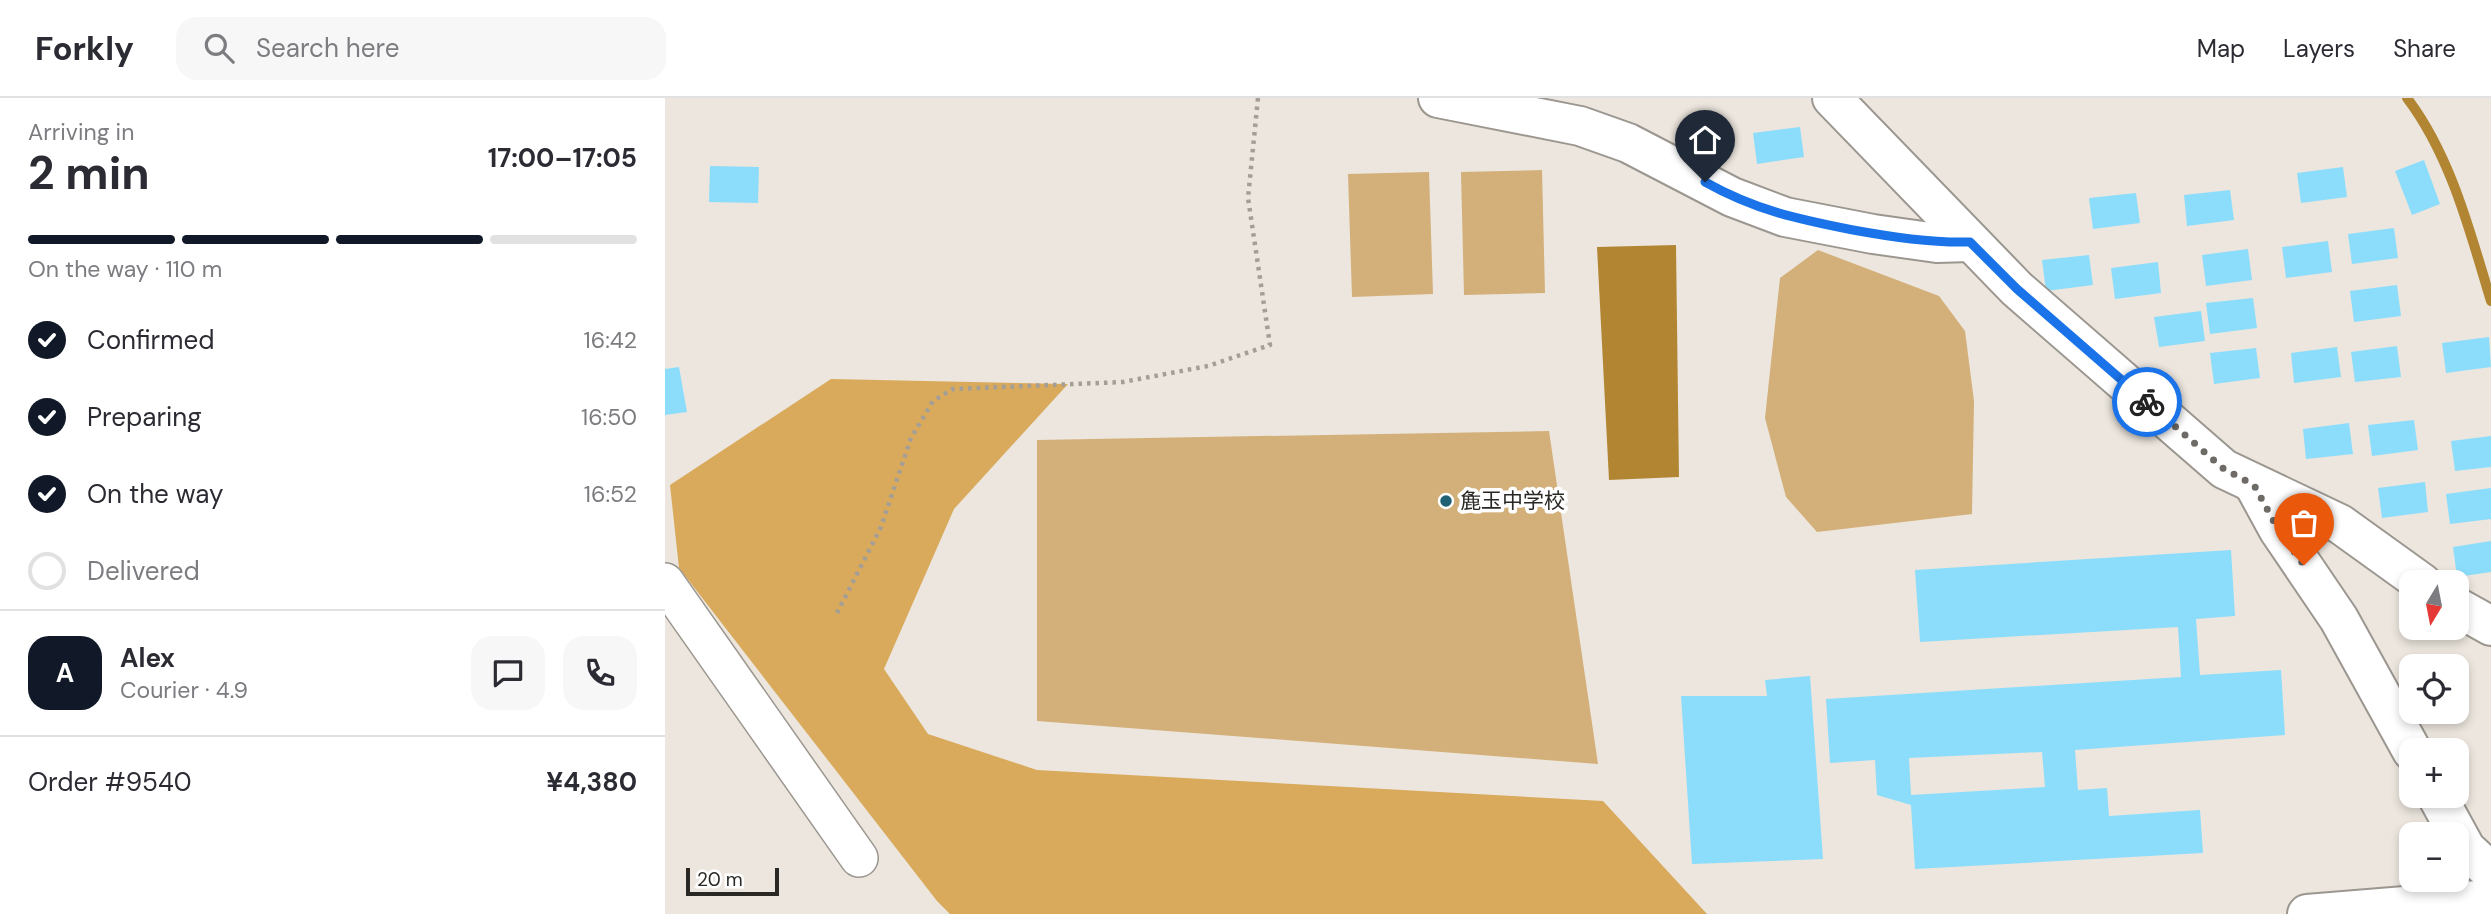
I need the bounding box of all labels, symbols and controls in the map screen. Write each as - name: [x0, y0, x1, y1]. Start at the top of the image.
- search box: [176, 17, 666, 80]
- text: Forkly: [35, 27, 134, 70]
- icon: search: [200, 29, 238, 67]
- text: Search here: [256, 31, 399, 65]
- text: Map: [2197, 33, 2245, 64]
- text: Layers: [2283, 33, 2355, 64]
- text: Share: [2393, 33, 2456, 64]
- pin: [1675, 110, 1735, 182]
- text: Arriving in: [28, 117, 134, 147]
- icon: home: [1686, 121, 1724, 159]
- text: 17:00–17:05: [488, 141, 637, 175]
- text: 2 min: [28, 143, 150, 203]
- text: On the way · 110 m: [28, 254, 222, 284]
- icon: check: [28, 321, 66, 359]
- text: Confirmed: [87, 323, 214, 357]
- text: 16:42: [584, 325, 637, 355]
- courier: [2112, 367, 2182, 437]
- icon: bike: [2128, 383, 2166, 421]
- icon: check: [28, 398, 66, 436]
- text: Preparing: [87, 400, 202, 434]
- text: 16:50: [581, 402, 637, 432]
- icon: check: [28, 475, 66, 513]
- text: On the way: [87, 477, 223, 511]
- text: 16:52: [584, 479, 637, 509]
- place label: 麁玉中学校: [1460, 487, 1565, 515]
- marker: 麁玉中学校: [1438, 493, 1454, 509]
- pin: [2274, 493, 2334, 565]
- icon: bag: [2285, 504, 2323, 542]
- text: Delivered: [87, 554, 200, 588]
- north arrow: [2399, 570, 2469, 640]
- map controls: [2399, 570, 2469, 892]
- button: chat: [471, 636, 545, 710]
- button: phone: [563, 636, 637, 710]
- text: Alex: [120, 641, 175, 675]
- button: locate: [2399, 654, 2469, 724]
- text: A: [56, 656, 74, 690]
- text: Courier · 4.9: [120, 675, 248, 705]
- button: +: [2399, 738, 2469, 808]
- text: Order #9540: [28, 765, 192, 799]
- text: ¥4,380: [546, 765, 637, 799]
- button: −: [2399, 822, 2469, 892]
- scale bar: [686, 865, 779, 897]
- text: 20 m: [697, 867, 743, 892]

